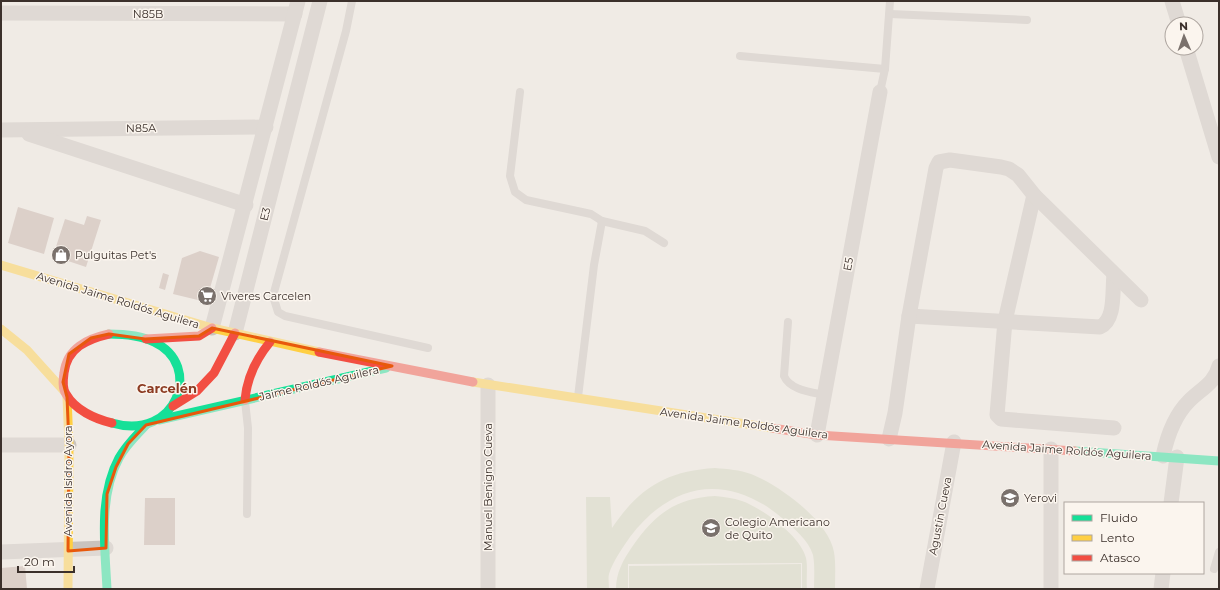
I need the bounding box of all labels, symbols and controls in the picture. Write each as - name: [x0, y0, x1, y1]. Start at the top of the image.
- street label: N85B: [133, 7, 163, 21]
- north arrow: [1164, 16, 1204, 56]
- text: N: [1179, 19, 1188, 33]
- street label: N85A: [126, 121, 156, 135]
- street label: E3: [257, 206, 273, 222]
- shop icon: Pulguitas Pet's: [50, 244, 72, 266]
- place label: Pulguitas Pet's: [75, 248, 157, 262]
- street label: E5: [840, 256, 856, 272]
- street label: Avenida Jaime Roldós Aguilera: [35, 269, 201, 331]
- supermarket icon: Viveres Carcelen: [196, 285, 218, 307]
- place label: Viveres Carcelen: [221, 289, 311, 303]
- street label: Jaime Roldós Aguilera: [257, 362, 380, 404]
- district label: Carcelén: [137, 380, 197, 396]
- street label: Avenida Jaime Roldós Aguilera: [659, 404, 829, 442]
- street label: Manuel Benigno Cueva: [481, 423, 495, 551]
- street label: Avenida Isidro Ayora: [61, 425, 75, 537]
- street label: Avenida Jaime Roldós Aguilera: [982, 437, 1152, 463]
- street label: Agustín Cueva: [926, 476, 954, 556]
- school or university icon: Yerovi: [999, 487, 1021, 509]
- place label: Yerovi: [1024, 491, 1057, 505]
- legend: [1064, 502, 1204, 574]
- text: Fluido: [1100, 510, 1138, 525]
- place label: Colegio Americano de Quito: [725, 515, 830, 542]
- school or university icon: Colegio Americano de Quito: [700, 517, 722, 539]
- text: Lento: [1100, 530, 1135, 545]
- scale bar: [18, 548, 74, 574]
- text: Atasco: [1100, 550, 1140, 565]
- text: 20 m: [24, 554, 55, 569]

